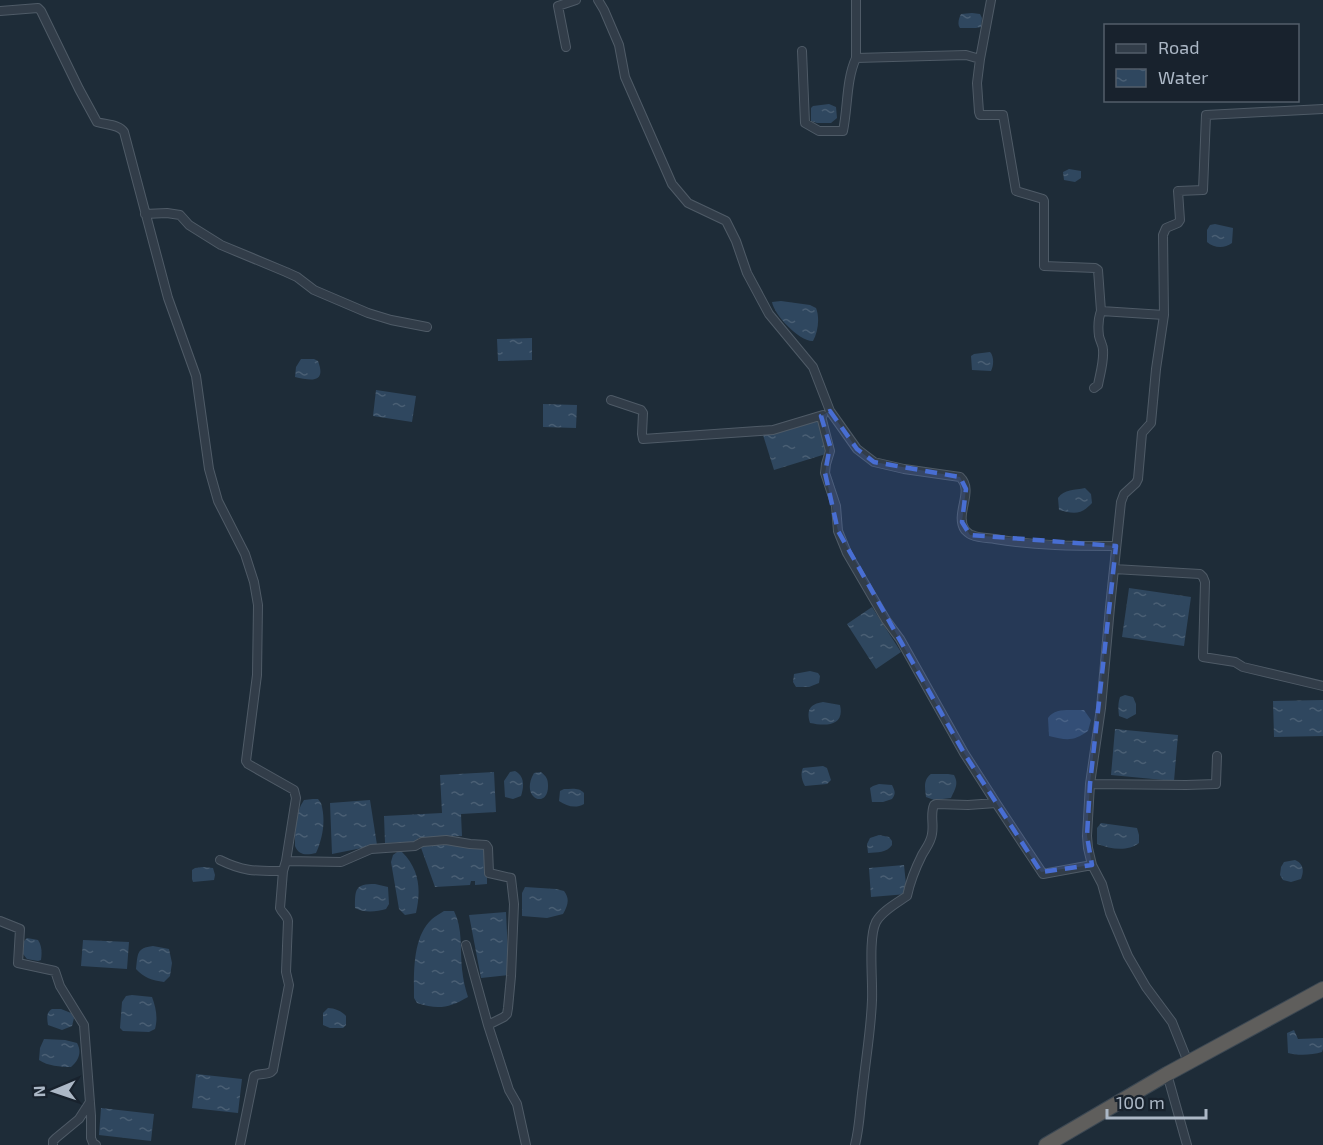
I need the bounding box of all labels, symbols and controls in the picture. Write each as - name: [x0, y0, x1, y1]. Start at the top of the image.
- legend: [1104, 24, 1299, 102]
- text: Road: [1158, 36, 1199, 58]
- text: Water: [1158, 66, 1208, 88]
- north arrow: [24, 1061, 84, 1121]
- scale bar: [1107, 1082, 1206, 1120]
- text: N: [29, 1085, 48, 1098]
- text: 100 m: [1116, 1091, 1165, 1113]

